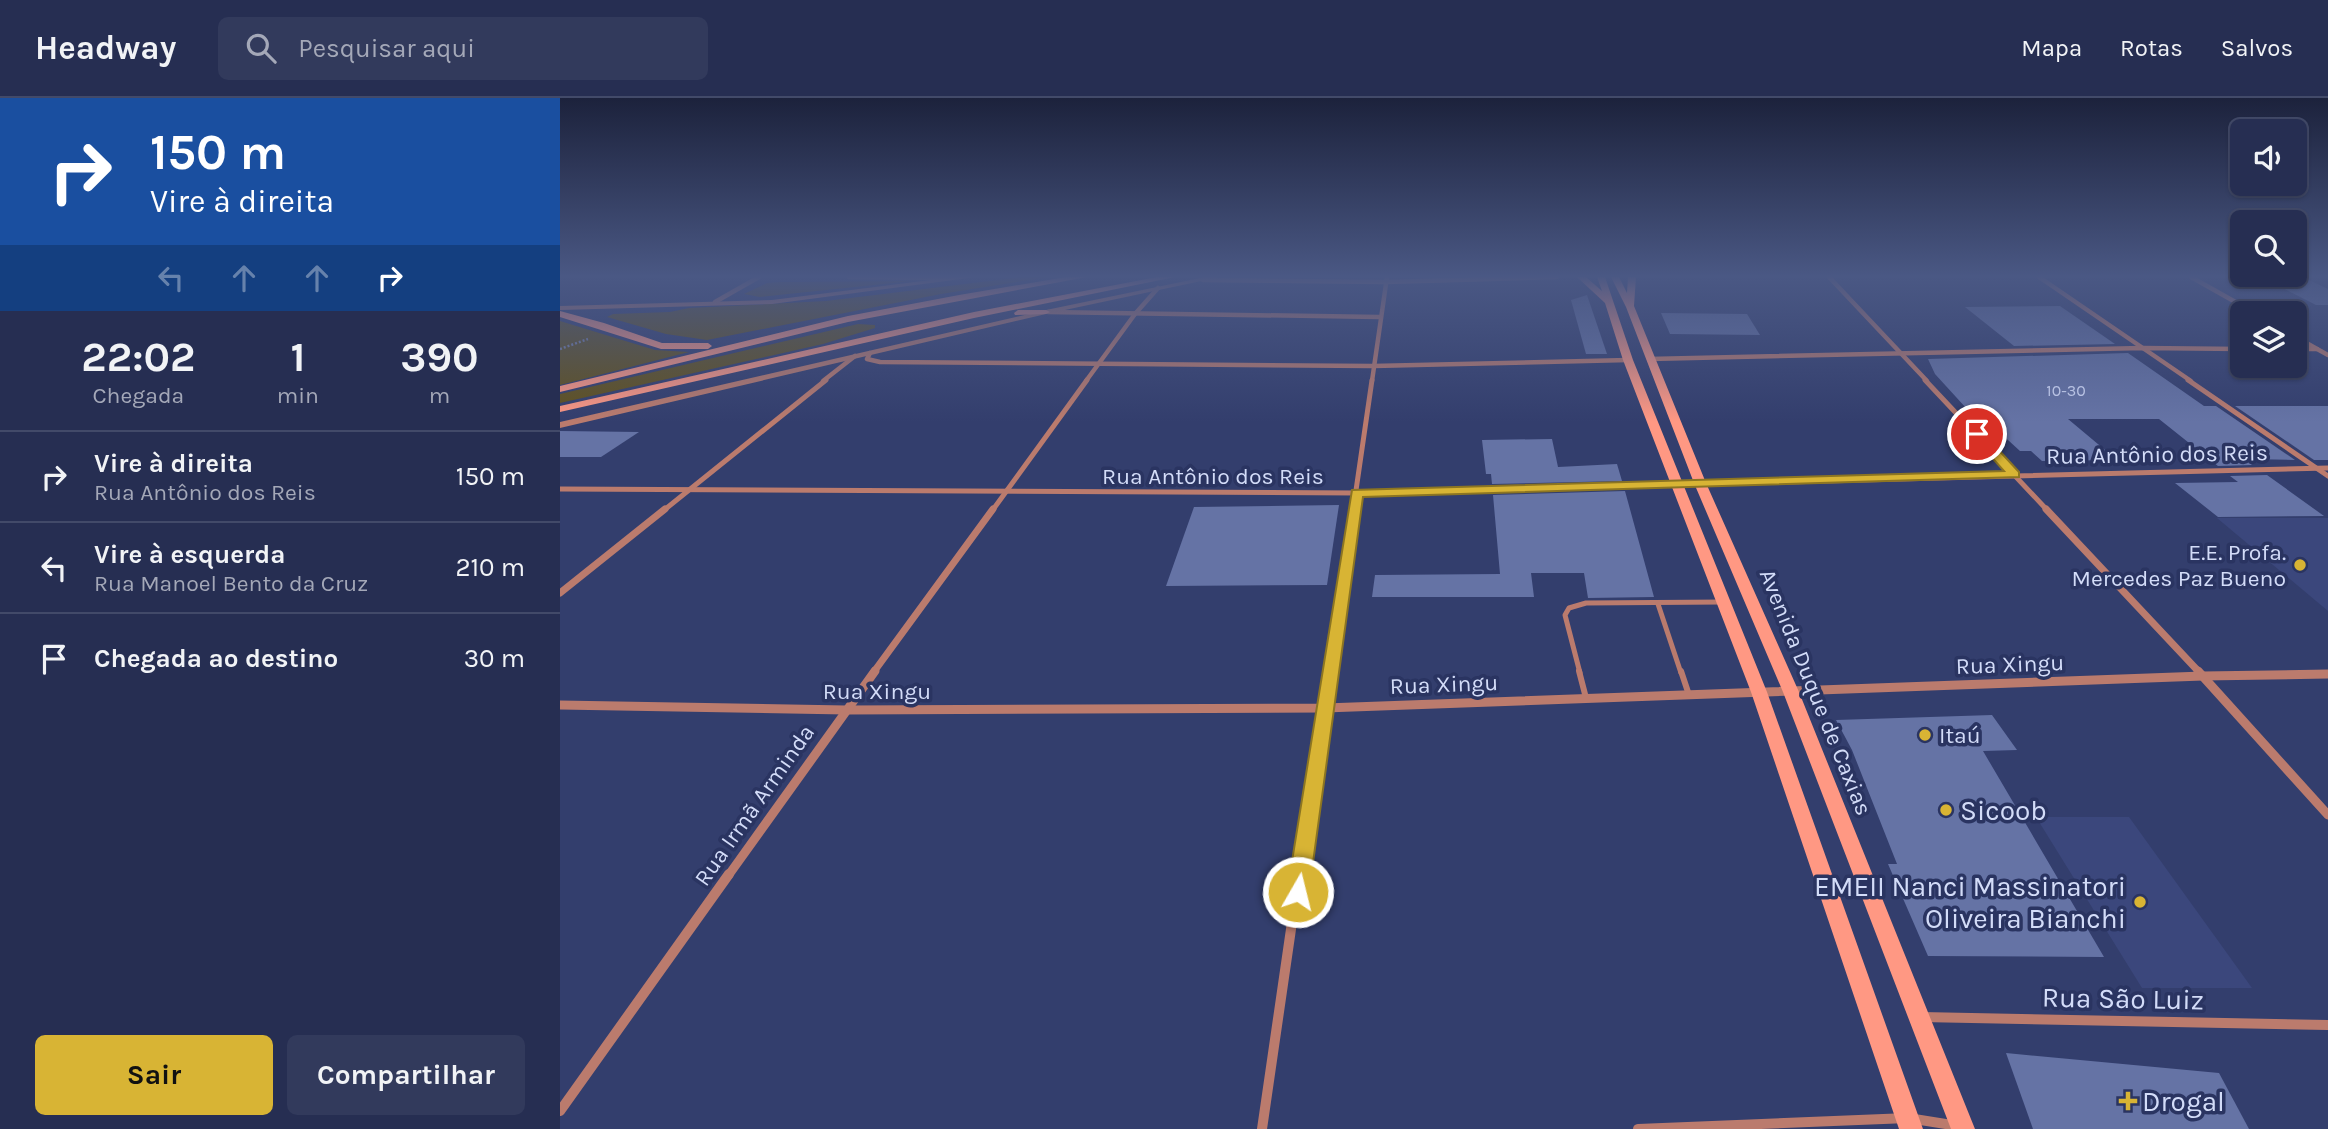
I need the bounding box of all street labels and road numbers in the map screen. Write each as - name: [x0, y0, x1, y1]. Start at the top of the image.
- street label: Rua Antônio dos Reis: [2046, 439, 2268, 470]
- street label: Rua Antônio dos Reis: [1102, 463, 1324, 490]
- street label: Avenida Duque de Caxias: [1754, 565, 1877, 819]
- street label: Rua Xingu: [1955, 649, 2065, 680]
- street label: Rua Xingu: [1389, 669, 1499, 700]
- street label: Rua Xingu: [823, 678, 931, 705]
- street label: Rua Irmã Arminda: [689, 719, 820, 891]
- street label: Rua São Luiz: [2042, 981, 2204, 1016]

